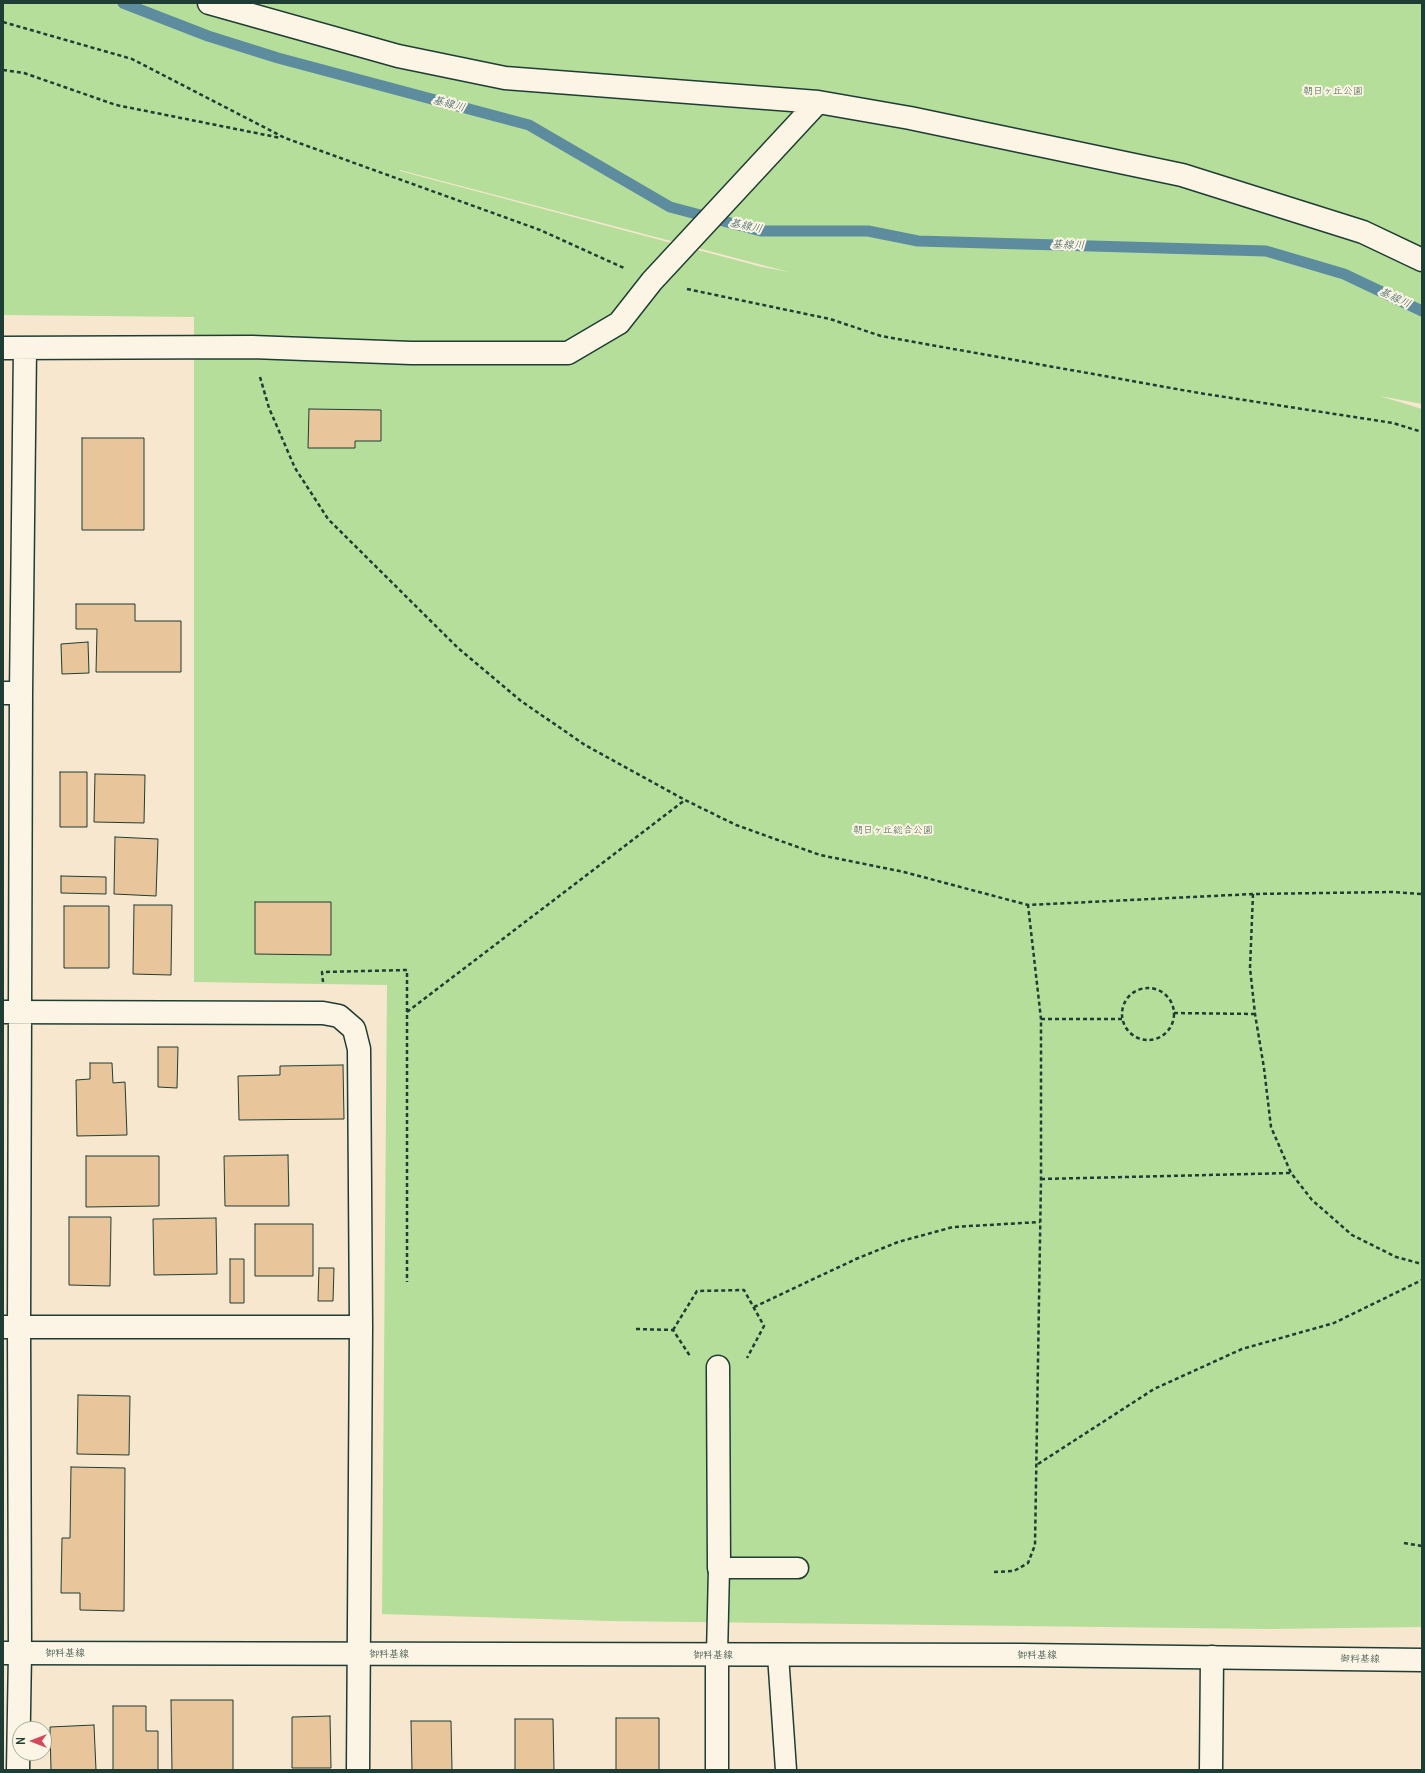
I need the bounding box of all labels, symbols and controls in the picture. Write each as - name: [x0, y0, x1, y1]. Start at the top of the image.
- park label: 朝日ヶ丘公園: [1303, 85, 1363, 97]
- water label: 基線川: [431, 93, 467, 115]
- water label: 基線川: [728, 216, 764, 236]
- water label: 基線川: [1051, 238, 1085, 252]
- water label: 基線川: [1377, 285, 1413, 311]
- park label: 朝日ヶ丘総合公園: [853, 824, 933, 836]
- street label: 御料基線: [45, 1647, 85, 1659]
- street label: 御料基線: [369, 1648, 409, 1660]
- street label: 御料基線: [693, 1649, 733, 1661]
- street label: 御料基線: [1017, 1649, 1057, 1661]
- street label: 御料基線: [1340, 1653, 1380, 1665]
- north arrow: [12, 1721, 52, 1761]
- text: N: [14, 1737, 28, 1745]

